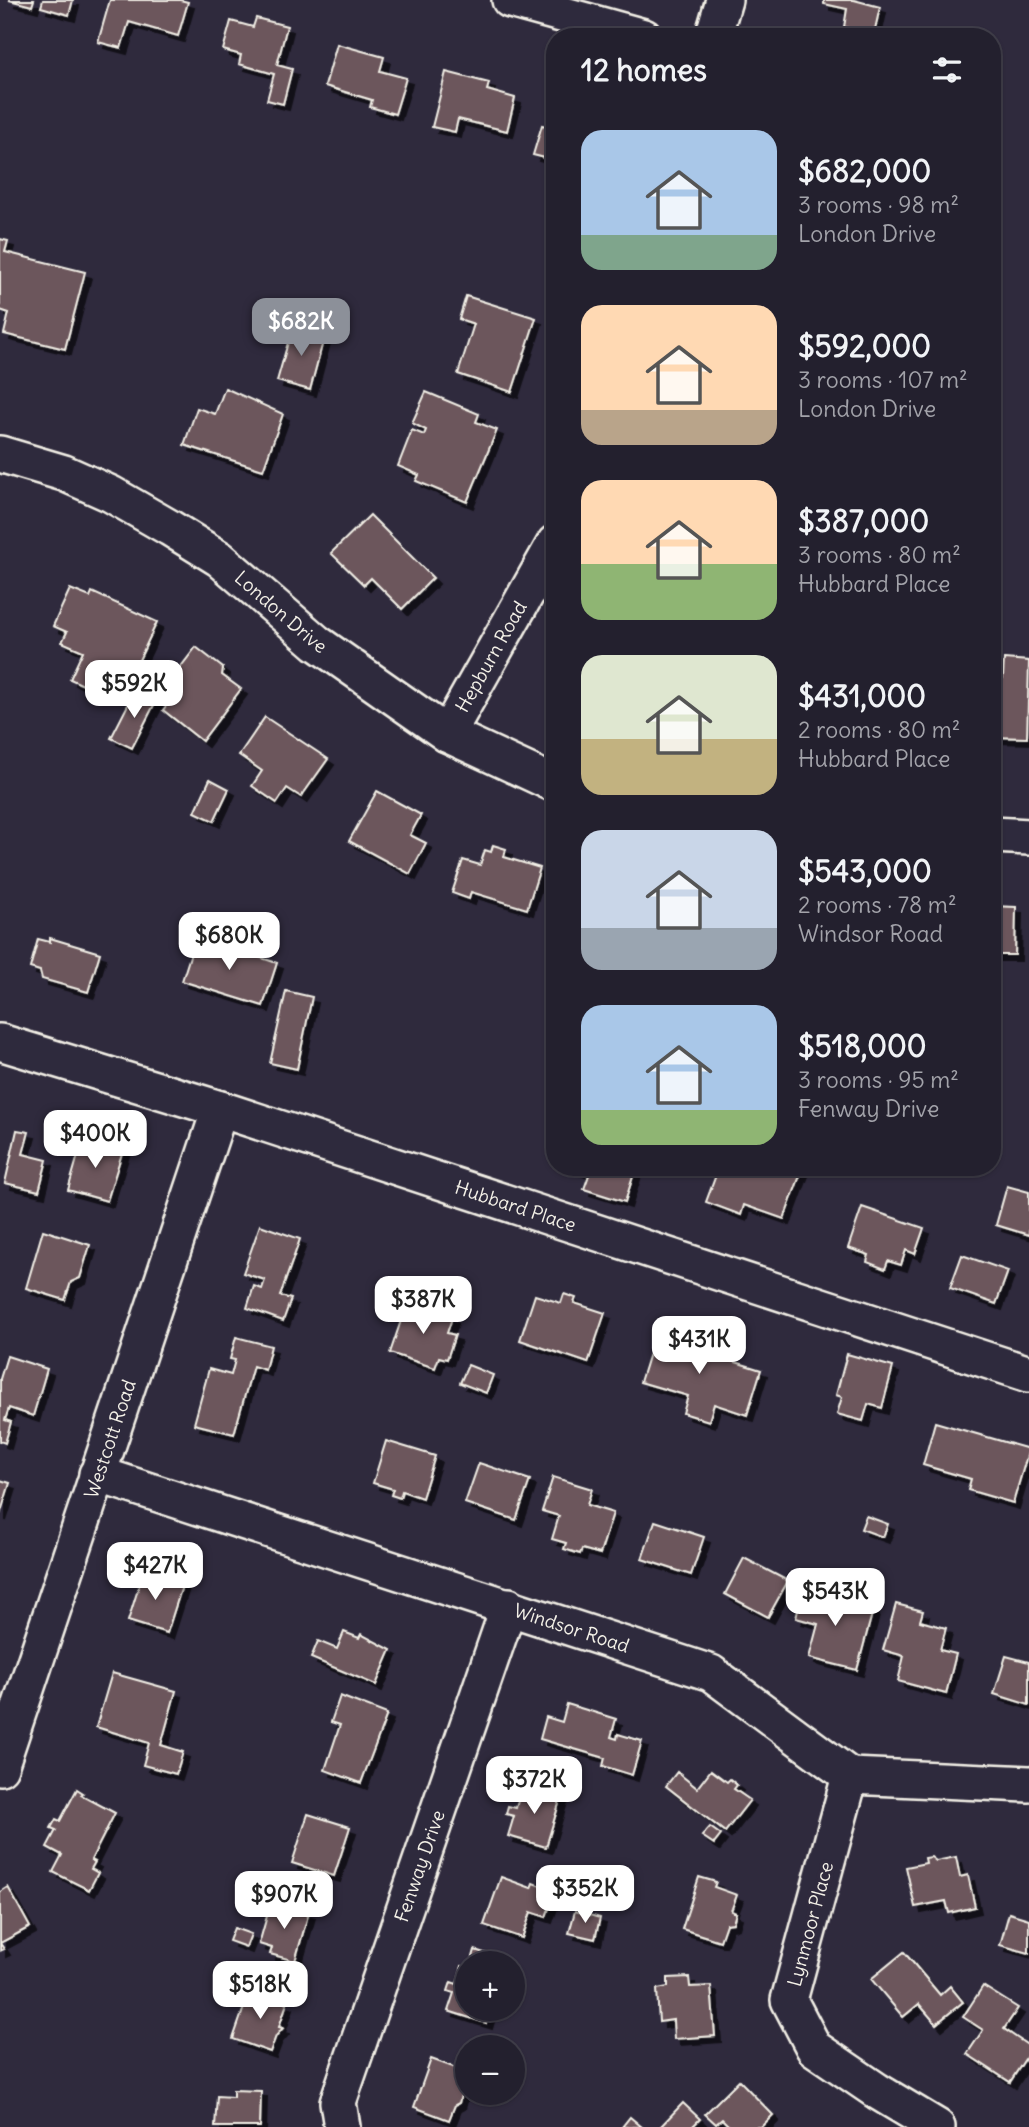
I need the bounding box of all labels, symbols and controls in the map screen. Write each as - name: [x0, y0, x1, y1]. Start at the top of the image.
- text: 12 homes: [581, 51, 707, 89]
- icon: filters: [928, 51, 966, 89]
- text: $682,000: [798, 152, 931, 190]
- icon: home: [637, 158, 721, 242]
- text: 3 rooms · 98 m²: [798, 190, 959, 219]
- text: London Drive: [798, 219, 936, 248]
- pin: $682K: [252, 298, 350, 358]
- text: $682K: [268, 306, 334, 335]
- text: $592,000: [798, 327, 931, 365]
- icon: home: [637, 333, 721, 417]
- text: 3 rooms · 107 m²: [798, 365, 968, 394]
- text: London Drive: [798, 394, 936, 423]
- text: $387,000: [798, 502, 929, 540]
- icon: home: [637, 508, 721, 592]
- text: 3 rooms · 80 m²: [798, 540, 961, 569]
- street label: London Drive: [230, 565, 332, 658]
- text: Hubbard Place: [798, 569, 950, 598]
- street label: Hepburn Road: [450, 597, 532, 716]
- pin: $592K: [85, 660, 183, 720]
- text: $592K: [101, 668, 167, 697]
- text: $431,000: [798, 677, 926, 715]
- icon: home: [637, 683, 721, 767]
- text: 2 rooms · 80 m²: [798, 715, 960, 744]
- text: Hubbard Place: [798, 744, 950, 773]
- text: $543,000: [798, 852, 932, 890]
- icon: home: [637, 858, 721, 942]
- text: 2 rooms · 78 m²: [798, 890, 957, 919]
- pin: $680K: [180, 912, 278, 972]
- text: Windsor Road: [798, 919, 943, 948]
- text: $680K: [195, 920, 263, 949]
- text: $518,000: [798, 1027, 927, 1065]
- icon: home: [637, 1033, 721, 1117]
- text: 3 rooms · 95 m²: [798, 1065, 959, 1094]
- text: Fenway Drive: [798, 1094, 939, 1123]
- pin: $400K: [46, 1110, 144, 1170]
- text: $400K: [60, 1118, 130, 1147]
- street label: Hubbard Place: [452, 1175, 579, 1237]
- pin: $387K: [374, 1276, 472, 1336]
- text: $387K: [391, 1284, 455, 1313]
- pin: $431K: [650, 1316, 748, 1376]
- text: $431K: [668, 1324, 730, 1353]
- street label: Westcott Road: [79, 1376, 141, 1501]
- pin: $427K: [106, 1542, 204, 1602]
- text: $427K: [123, 1550, 187, 1579]
- pin: $543K: [786, 1568, 884, 1628]
- text: $543K: [802, 1576, 868, 1605]
- street label: Windsor Road: [511, 1598, 632, 1658]
- pin: $372K: [485, 1756, 583, 1816]
- text: $372K: [502, 1764, 566, 1793]
- street label: Fenway Drive: [389, 1807, 450, 1925]
- street label: Lynmoor Place: [782, 1859, 838, 1989]
- pin: $352K: [536, 1866, 634, 1925]
- pin: $907K: [235, 1871, 333, 1931]
- text: $352K: [552, 1873, 618, 1902]
- text: $907K: [251, 1879, 317, 1908]
- map controls: [455, 1951, 525, 2105]
- button: +: [455, 1951, 525, 2021]
- pin: $518K: [211, 1962, 309, 2021]
- text: $518K: [229, 1969, 291, 1998]
- button: −: [455, 2035, 525, 2105]

